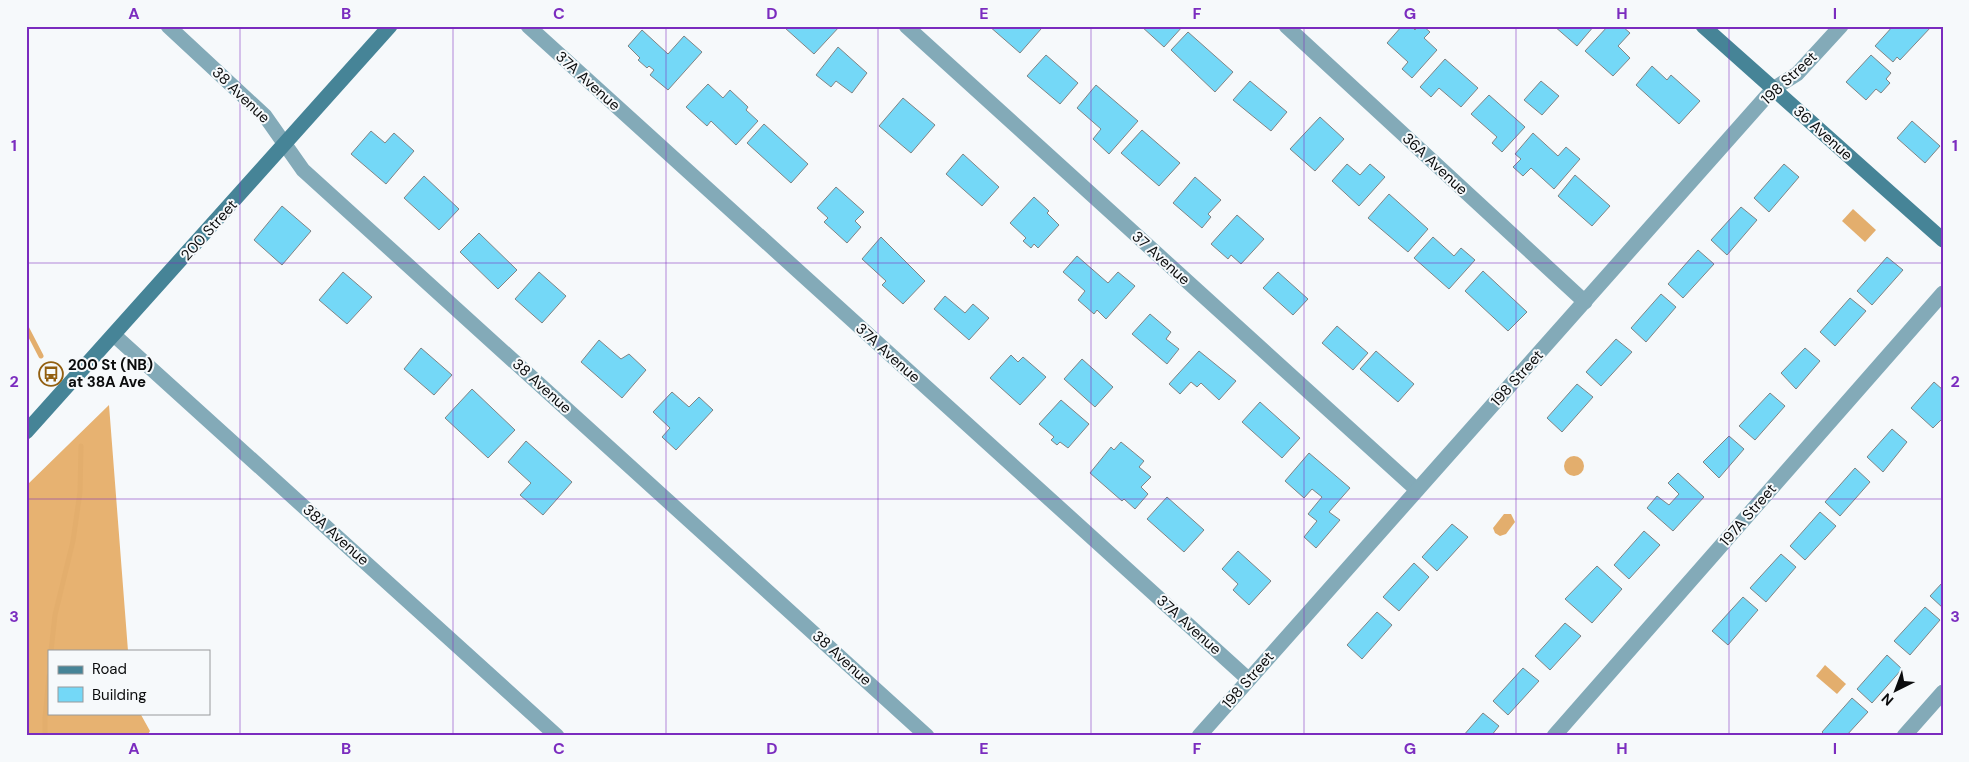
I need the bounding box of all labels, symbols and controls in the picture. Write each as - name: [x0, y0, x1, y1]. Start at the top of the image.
- text: A: [128, 3, 140, 24]
- text: B: [341, 3, 351, 24]
- text: C: [553, 3, 565, 24]
- text: D: [766, 3, 778, 24]
- text: E: [979, 3, 989, 24]
- text: F: [1193, 3, 1202, 24]
- text: G: [1404, 3, 1416, 24]
- text: H: [1616, 3, 1628, 24]
- text: I: [1833, 3, 1837, 24]
- street label: 37A Avenue: [551, 47, 625, 115]
- street label: 198 Street: [1757, 47, 1821, 109]
- street label: 38 Avenue: [208, 62, 274, 128]
- street label: 36 Avenue: [1789, 101, 1857, 165]
- street label: 36A Avenue: [1398, 129, 1472, 199]
- text: 1: [11, 135, 17, 156]
- text: 1: [1952, 135, 1958, 156]
- street label: 200 Street: [176, 195, 242, 265]
- street label: 37 Avenue: [1128, 227, 1194, 289]
- street label: 37A Avenue: [851, 319, 925, 387]
- street label: 198 Street: [1486, 345, 1548, 411]
- street label: 38 Avenue: [508, 354, 576, 418]
- place label: 200 St (NB) at 38A Ave: [68, 355, 153, 392]
- bus stop icon: 200 St (NB) at 38A Ave: [38, 361, 64, 387]
- text: 2: [9, 371, 19, 392]
- text: 2: [1950, 371, 1960, 392]
- street label: 197A Street: [1715, 479, 1781, 551]
- street label: 38A Avenue: [299, 500, 373, 570]
- street label: 37A Avenue: [1152, 591, 1226, 659]
- text: 3: [9, 606, 19, 627]
- text: 3: [1950, 606, 1960, 627]
- street label: 38 Avenue: [808, 626, 876, 690]
- street label: 198 Street: [1218, 647, 1278, 713]
- legend: [48, 650, 210, 714]
- text: Road: [92, 659, 127, 679]
- north arrow: [1872, 664, 1922, 714]
- text: Building: [92, 685, 147, 705]
- text: N: [1877, 690, 1897, 710]
- text: A: [128, 738, 140, 759]
- text: B: [341, 738, 351, 759]
- text: C: [553, 738, 565, 759]
- text: D: [766, 738, 778, 759]
- text: E: [979, 738, 989, 759]
- text: F: [1193, 738, 1202, 759]
- text: G: [1404, 738, 1416, 759]
- text: H: [1616, 738, 1628, 759]
- text: I: [1833, 738, 1837, 759]

